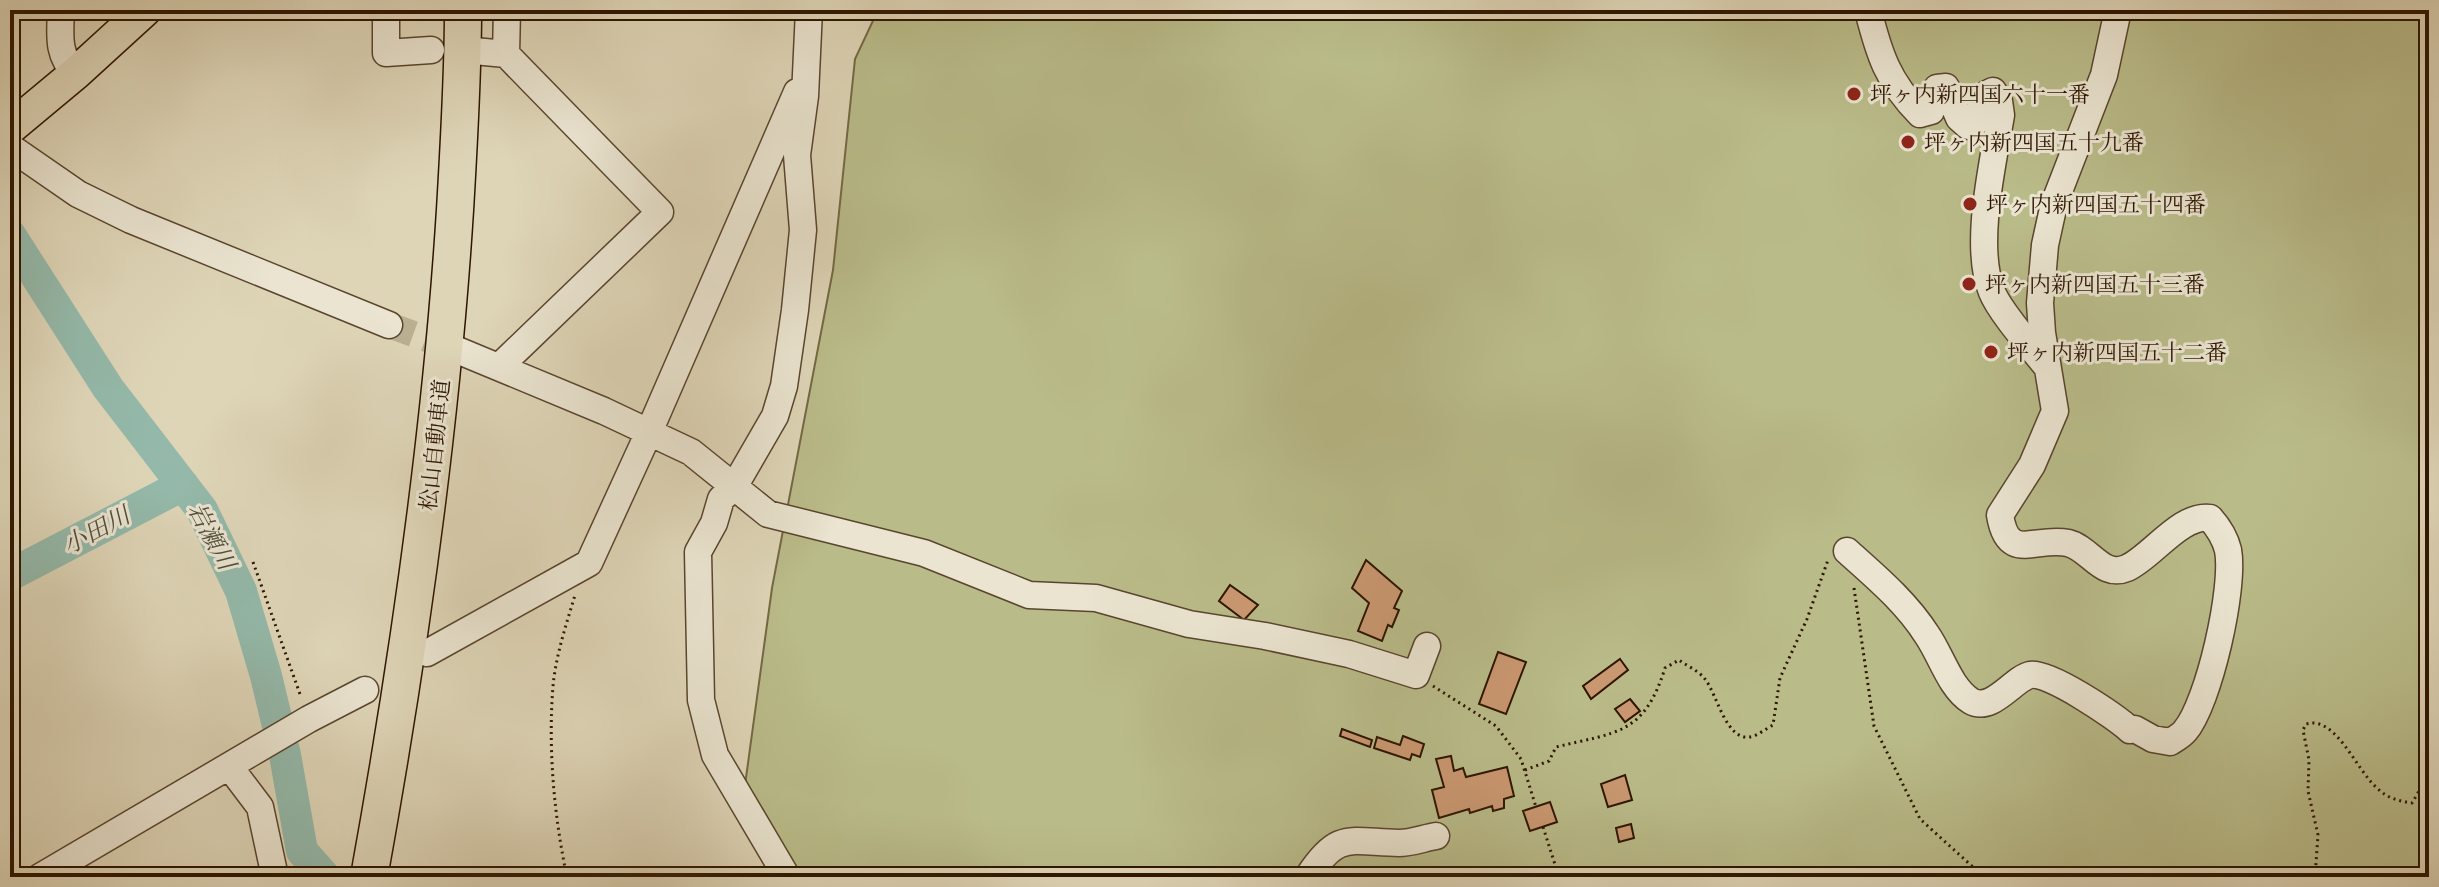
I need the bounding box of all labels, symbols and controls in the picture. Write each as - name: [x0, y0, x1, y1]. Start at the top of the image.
- place label: 坪ヶ内新四国六十一番: [1870, 81, 2090, 108]
- marker: 坪ヶ内新四国六十一番: [1845, 85, 1863, 103]
- place label: 坪ヶ内新四国五十九番: [1924, 129, 2144, 156]
- marker: 坪ヶ内新四国五十九番: [1899, 133, 1917, 151]
- place label: 坪ヶ内新四国五十四番: [1986, 191, 2206, 218]
- marker: 坪ヶ内新四国五十四番: [1961, 195, 1979, 213]
- place label: 坪ヶ内新四国五十三番: [1985, 271, 2205, 298]
- marker: 坪ヶ内新四国五十三番: [1960, 275, 1978, 293]
- place label: 坪ヶ内新四国五十二番: [2007, 339, 2227, 366]
- marker: 坪ヶ内新四国五十二番: [1982, 343, 2000, 361]
- street label: 松山自動車道: [415, 378, 455, 512]
- water label: 岩瀬川: [182, 497, 243, 577]
- water label: 小田川: [57, 499, 137, 560]

